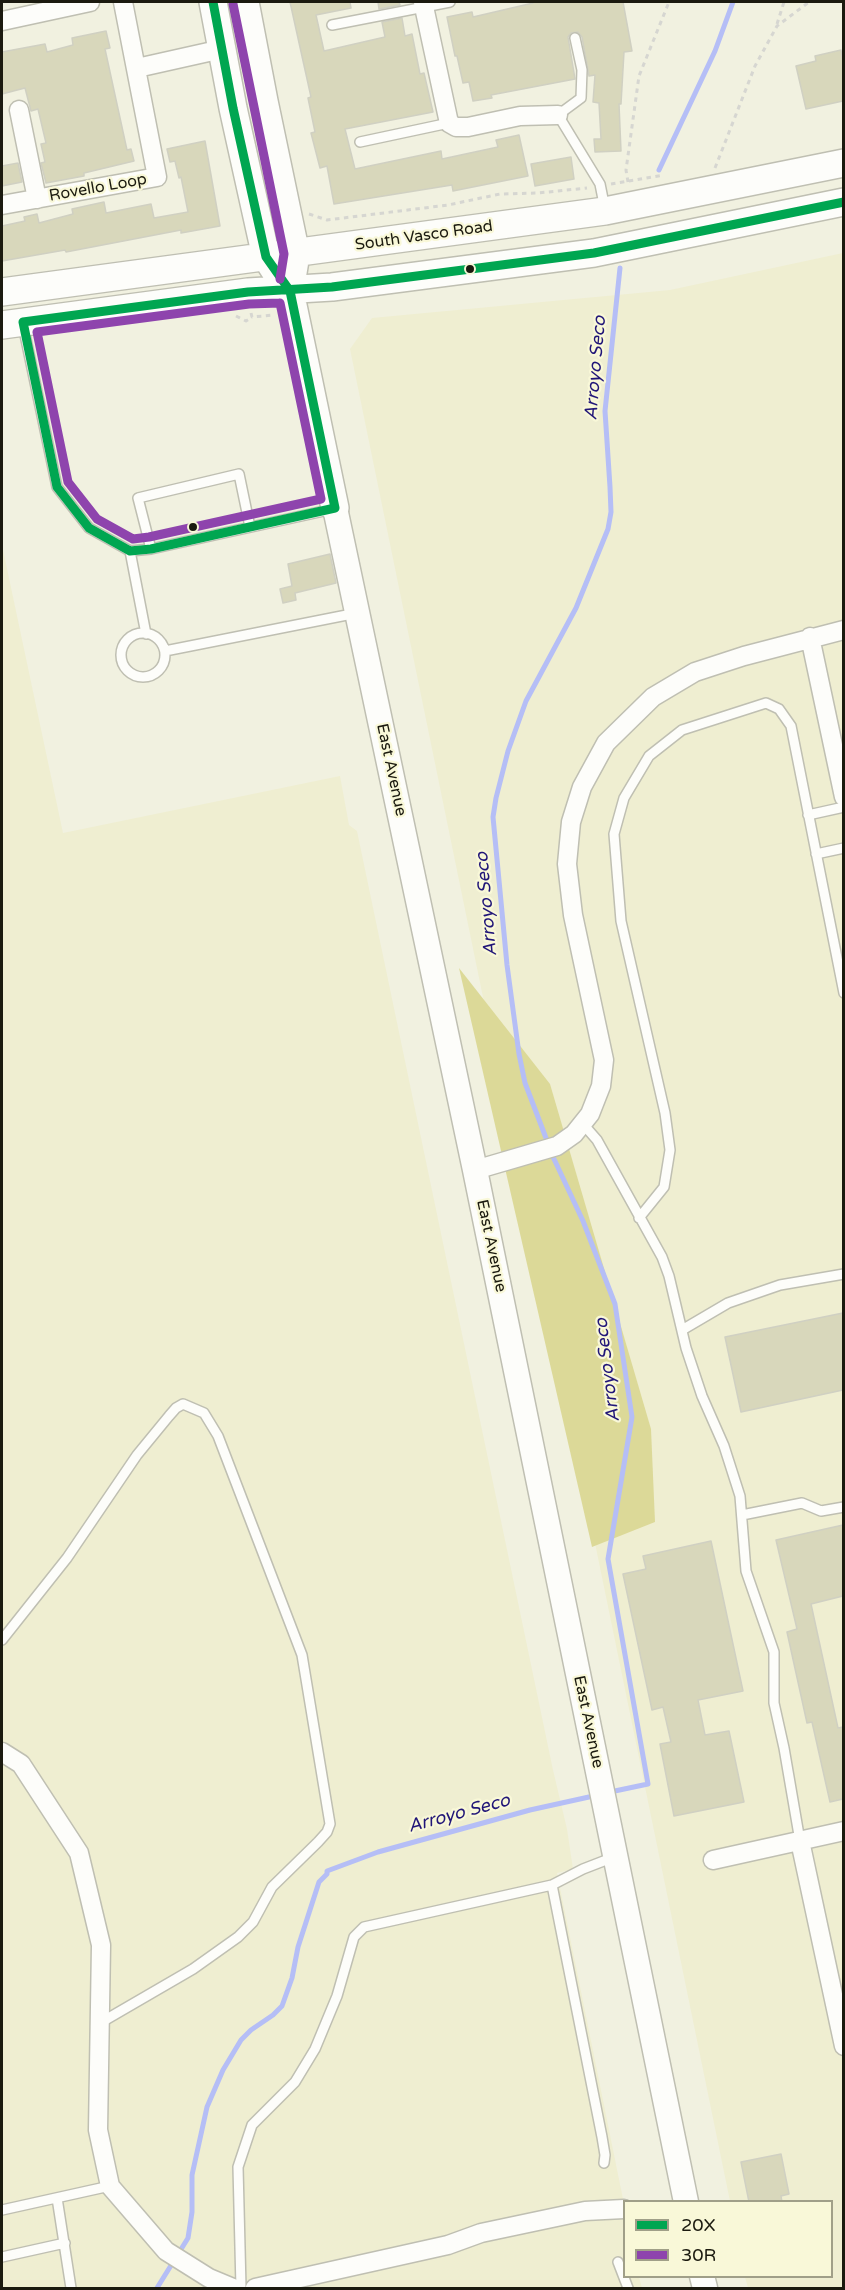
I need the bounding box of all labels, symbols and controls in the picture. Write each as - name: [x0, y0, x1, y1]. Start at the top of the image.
- street label: Rovello Loop: [48, 170, 148, 206]
- street label: South Vasco Road: [354, 217, 494, 255]
- unlabelled marker: [464, 263, 476, 275]
- water label: Arroyo Seco: [581, 315, 611, 421]
- unlabelled marker: [187, 521, 199, 533]
- street label: East Avenue: [372, 722, 410, 818]
- water label: Arroyo Seco: [472, 851, 502, 957]
- street label: East Avenue: [472, 1198, 510, 1294]
- water label: Arroyo Seco: [591, 1317, 625, 1423]
- street label: East Avenue: [569, 1674, 607, 1770]
- water label: Arroyo Seco: [406, 1790, 512, 1838]
- legend: [623, 2200, 833, 2278]
- text: 20X: [681, 2214, 716, 2236]
- text: 30R: [681, 2244, 716, 2266]

